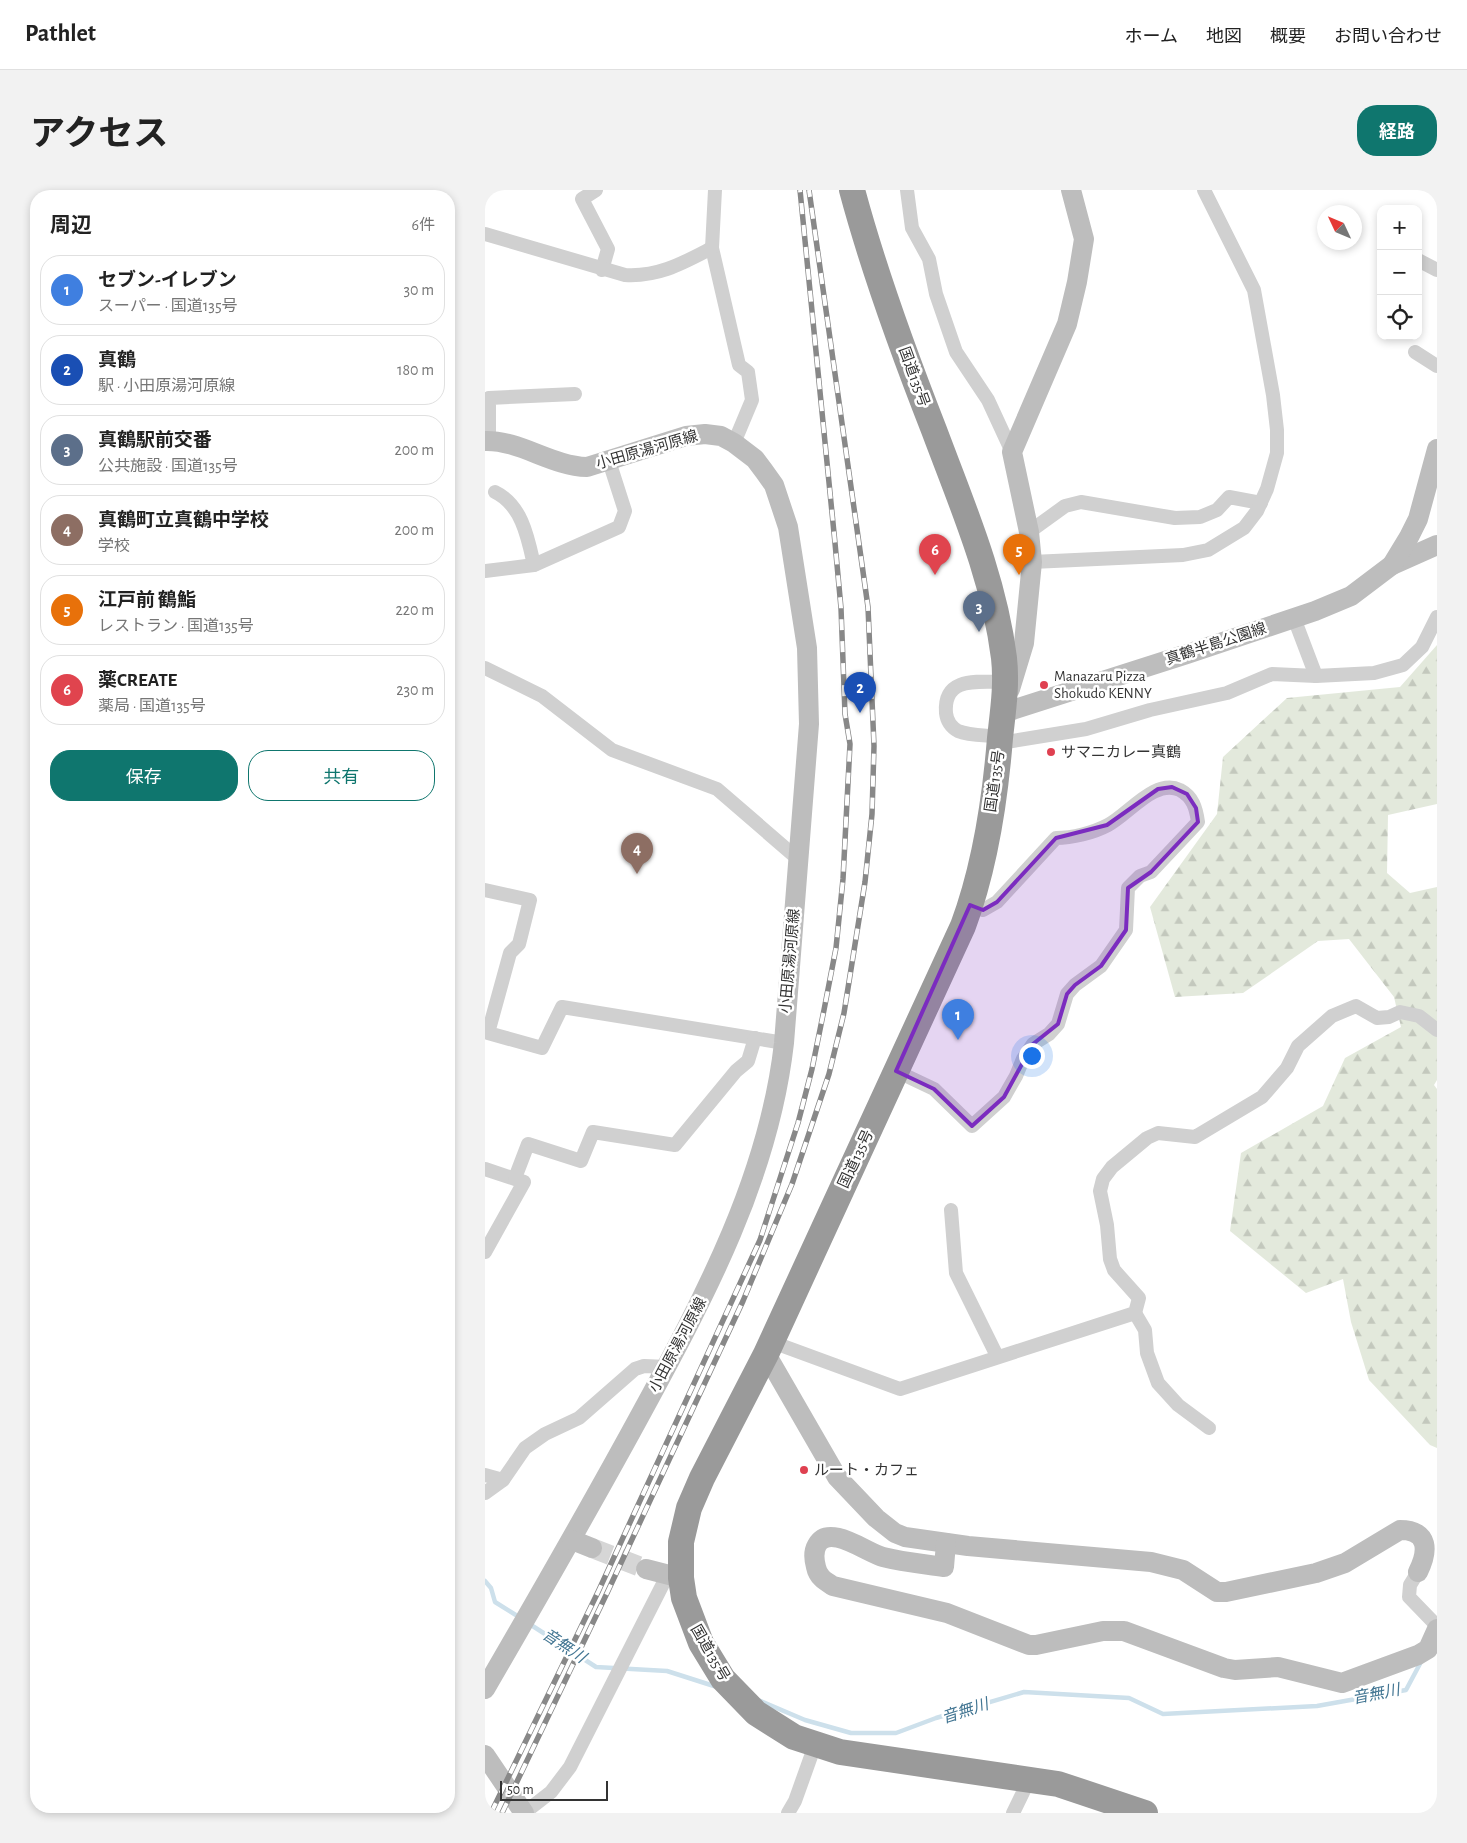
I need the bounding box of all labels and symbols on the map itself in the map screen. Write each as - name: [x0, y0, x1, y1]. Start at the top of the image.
- north arrow: [1317, 205, 1362, 250]
- street label: 国道135号: [896, 345, 933, 409]
- street label: 小田原湯河原線: [594, 427, 700, 472]
- pin: 6: [919, 534, 951, 575]
- pin: 5: [1003, 534, 1035, 575]
- pin: 3: [963, 591, 995, 632]
- street label: 真鶴半島公園線: [1163, 620, 1268, 667]
- place label: Manazaru Pizza Shokudo KENNY: [1054, 669, 1152, 701]
- pin: 2: [844, 672, 876, 713]
- marker: Manazaru Pizza Shokudo KENNY: [1038, 679, 1050, 691]
- place label: サマニカレー真鶴: [1061, 744, 1181, 760]
- marker: サマニカレー真鶴: [1045, 746, 1057, 758]
- street label: 国道135号: [982, 749, 1007, 813]
- pin: 4: [621, 833, 653, 874]
- street label: 小田原湯河原線: [777, 908, 802, 1014]
- pin: 1: [942, 999, 974, 1040]
- your location: [1019, 1043, 1045, 1069]
- street label: 国道135号: [835, 1127, 876, 1191]
- street label: 小田原湯河原線: [646, 1295, 709, 1395]
- place label: ルート・カフェ: [814, 1463, 919, 1478]
- marker: ルート・カフェ: [798, 1464, 810, 1476]
- street label: 国道135号: [688, 1622, 733, 1684]
- water label: 音無川: [540, 1625, 591, 1667]
- water label: 音無川: [1351, 1680, 1403, 1706]
- water label: 音無川: [939, 1694, 992, 1726]
- scale bar: [500, 1778, 607, 1801]

